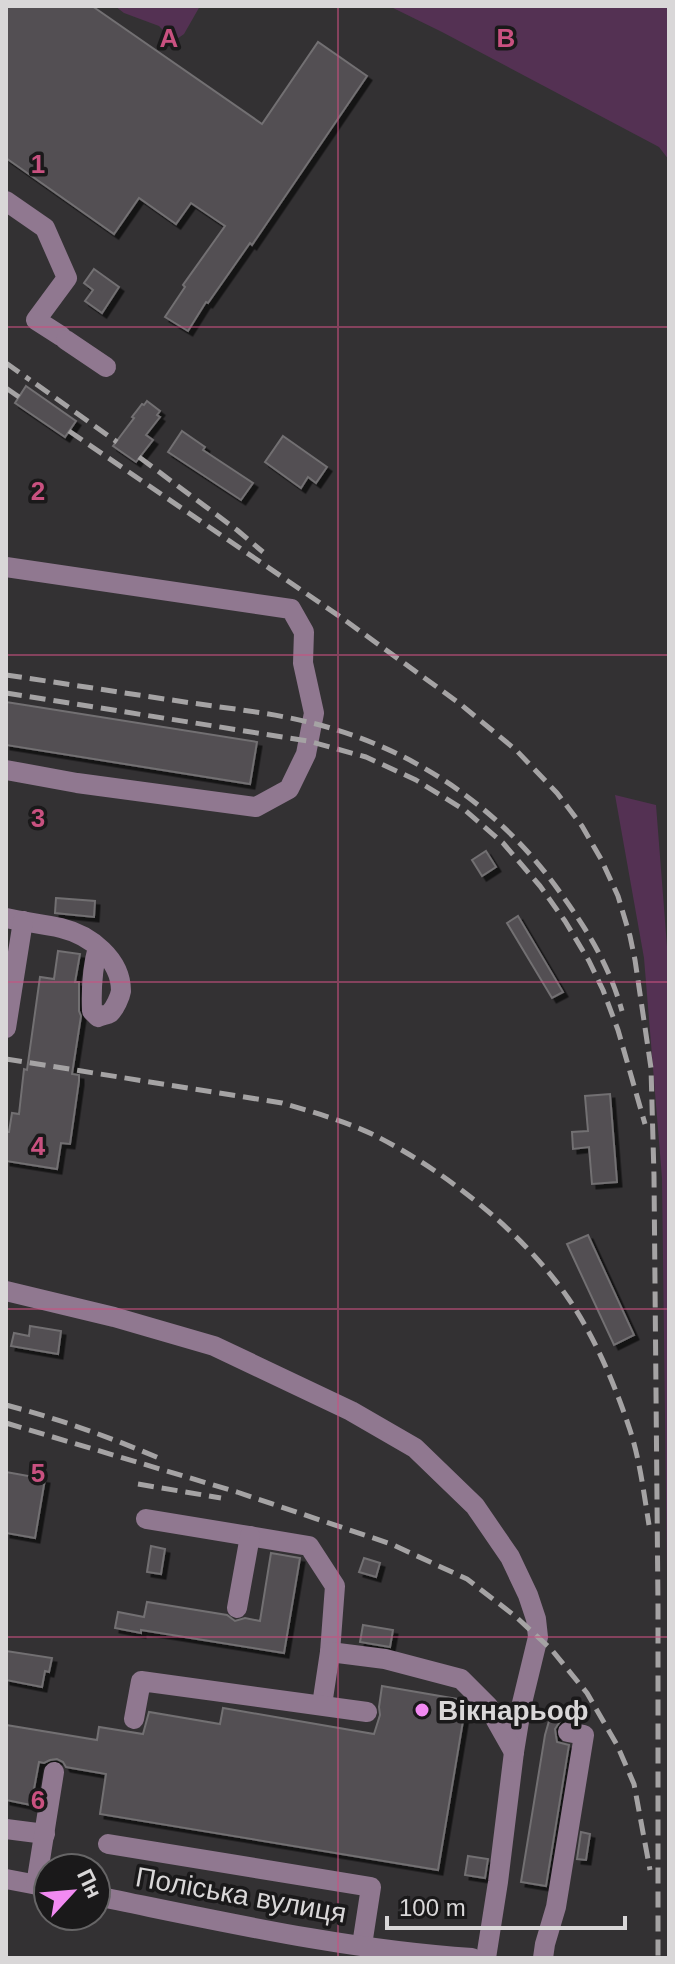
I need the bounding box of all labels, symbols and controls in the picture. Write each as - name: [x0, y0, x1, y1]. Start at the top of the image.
- text: A: [160, 23, 179, 53]
- text: B: [497, 23, 515, 53]
- text: 1: [31, 149, 45, 179]
- text: 2: [31, 476, 45, 506]
- text: 3: [31, 803, 45, 833]
- text: 4: [31, 1131, 46, 1161]
- text: 5: [31, 1458, 45, 1488]
- place label: Вікнарьоф: [438, 1695, 588, 1726]
- marker: Вікнарьоф: [413, 1701, 431, 1719]
- text: 6: [31, 1785, 45, 1815]
- north arrow: [32, 1852, 112, 1932]
- street label: Поліська вулиця: [133, 1861, 349, 1929]
- text: Пн: [72, 1865, 107, 1902]
- scale bar: [387, 1880, 625, 1930]
- text: 100 m: [399, 1894, 466, 1921]

